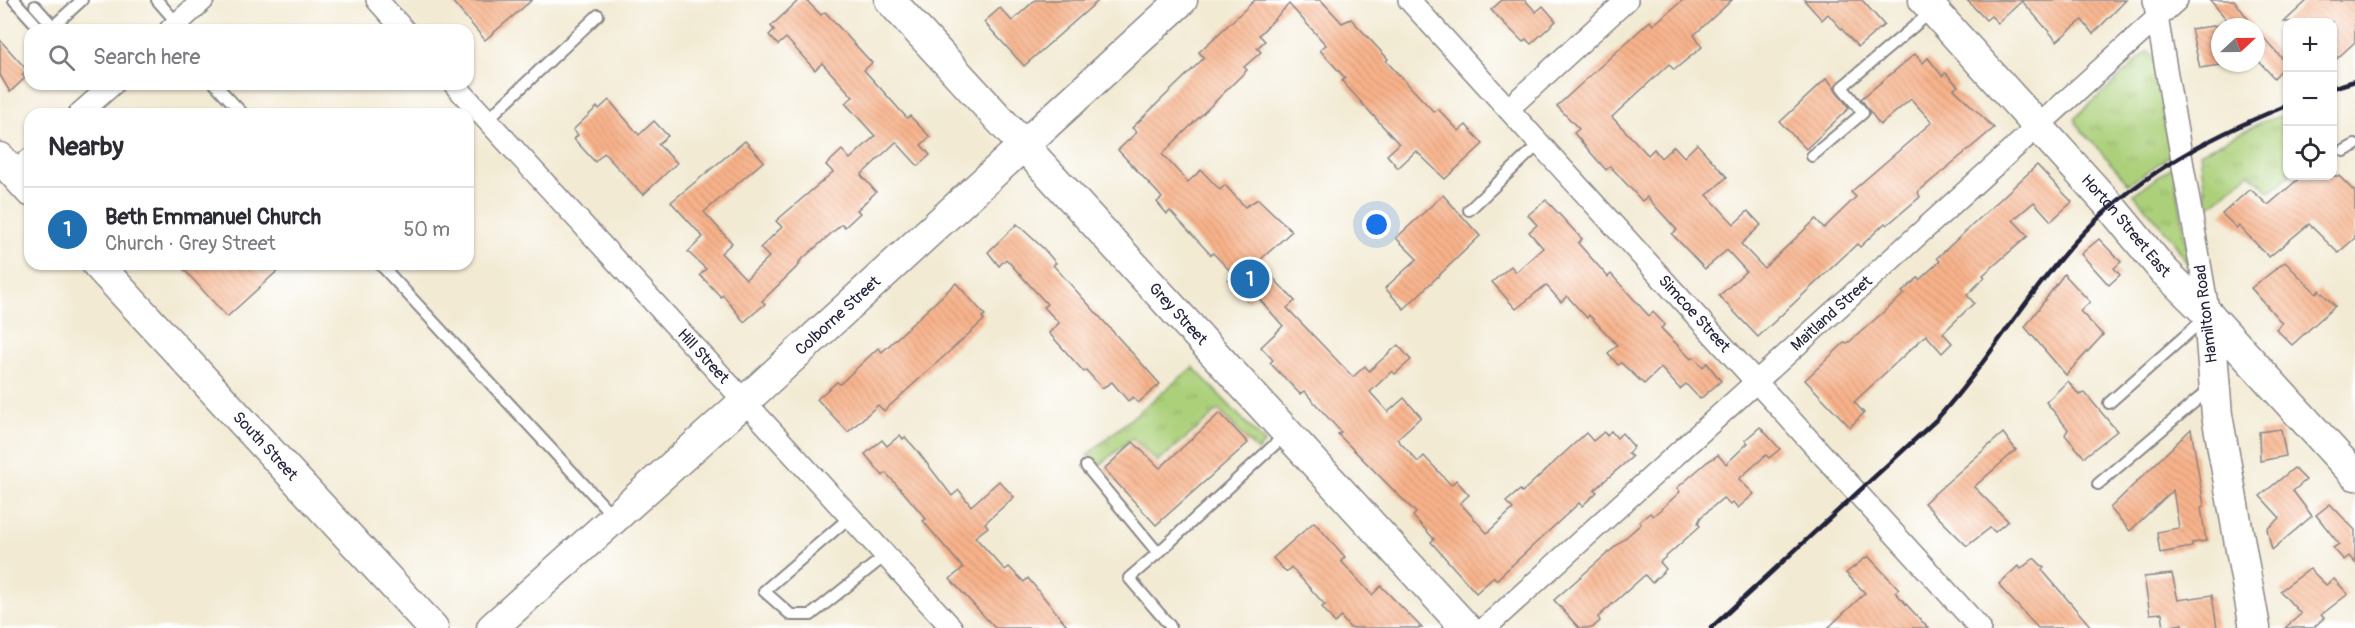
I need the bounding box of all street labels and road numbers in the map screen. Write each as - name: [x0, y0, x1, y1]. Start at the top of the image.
- street label: Horton Street East: [2077, 171, 2175, 282]
- street label: Hamilton Road: [2190, 264, 2222, 364]
- street label: Colborne Street: [791, 271, 885, 360]
- street label: Simcoe Street: [1654, 271, 1735, 357]
- street label: Maitland Street: [1787, 271, 1877, 355]
- street label: Grey Street: [1144, 279, 1212, 350]
- street label: Hill Street: [673, 325, 734, 388]
- street label: South Street: [228, 408, 302, 485]

